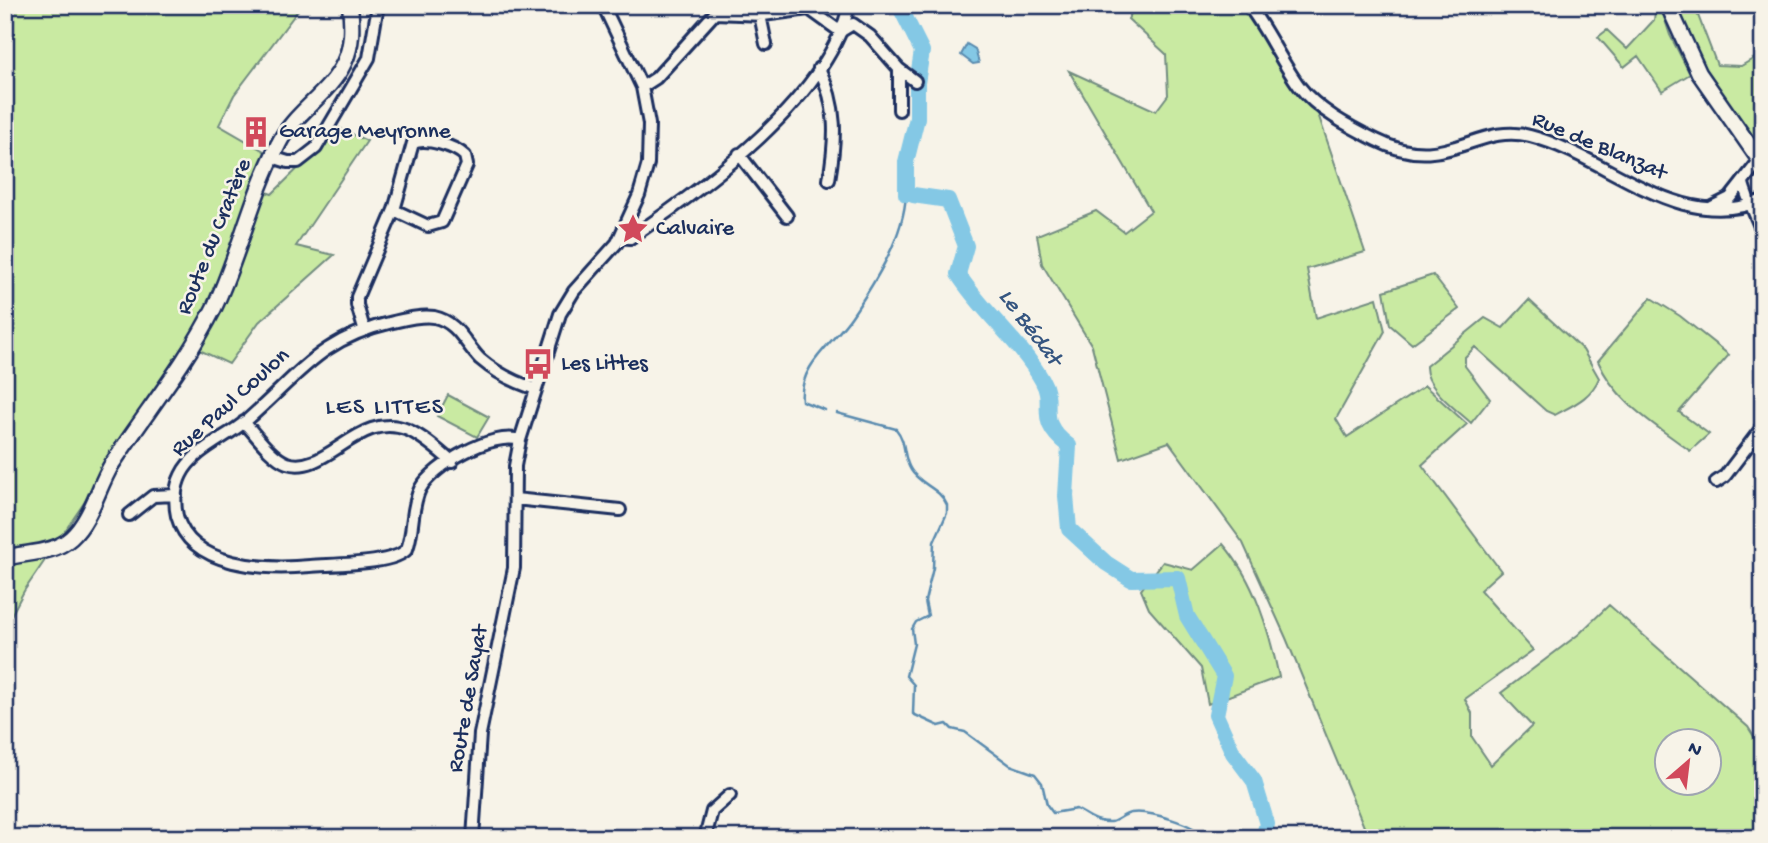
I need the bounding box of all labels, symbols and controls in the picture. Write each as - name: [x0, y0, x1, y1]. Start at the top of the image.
- street label: Rue de Blanzat: [1528, 106, 1672, 188]
- building icon: Garage Meyronne: [239, 115, 273, 149]
- place label: Garage Meyronne: [279, 119, 452, 146]
- street label: Route du Cratère: [171, 154, 259, 319]
- place icon: Calvaire: [616, 212, 650, 246]
- place label: Calvaire: [656, 216, 735, 243]
- water label: Le Bédat: [991, 284, 1070, 376]
- street label: Rue Paul Coulon: [166, 343, 296, 463]
- bus stop icon: Les Littes: [521, 347, 555, 381]
- place label: Les Littes: [561, 351, 648, 378]
- district label: LES LITTES: [325, 394, 445, 423]
- street label: Route de Sayat: [443, 622, 496, 775]
- north arrow: [1652, 728, 1722, 798]
- text: N: [1683, 737, 1705, 763]

